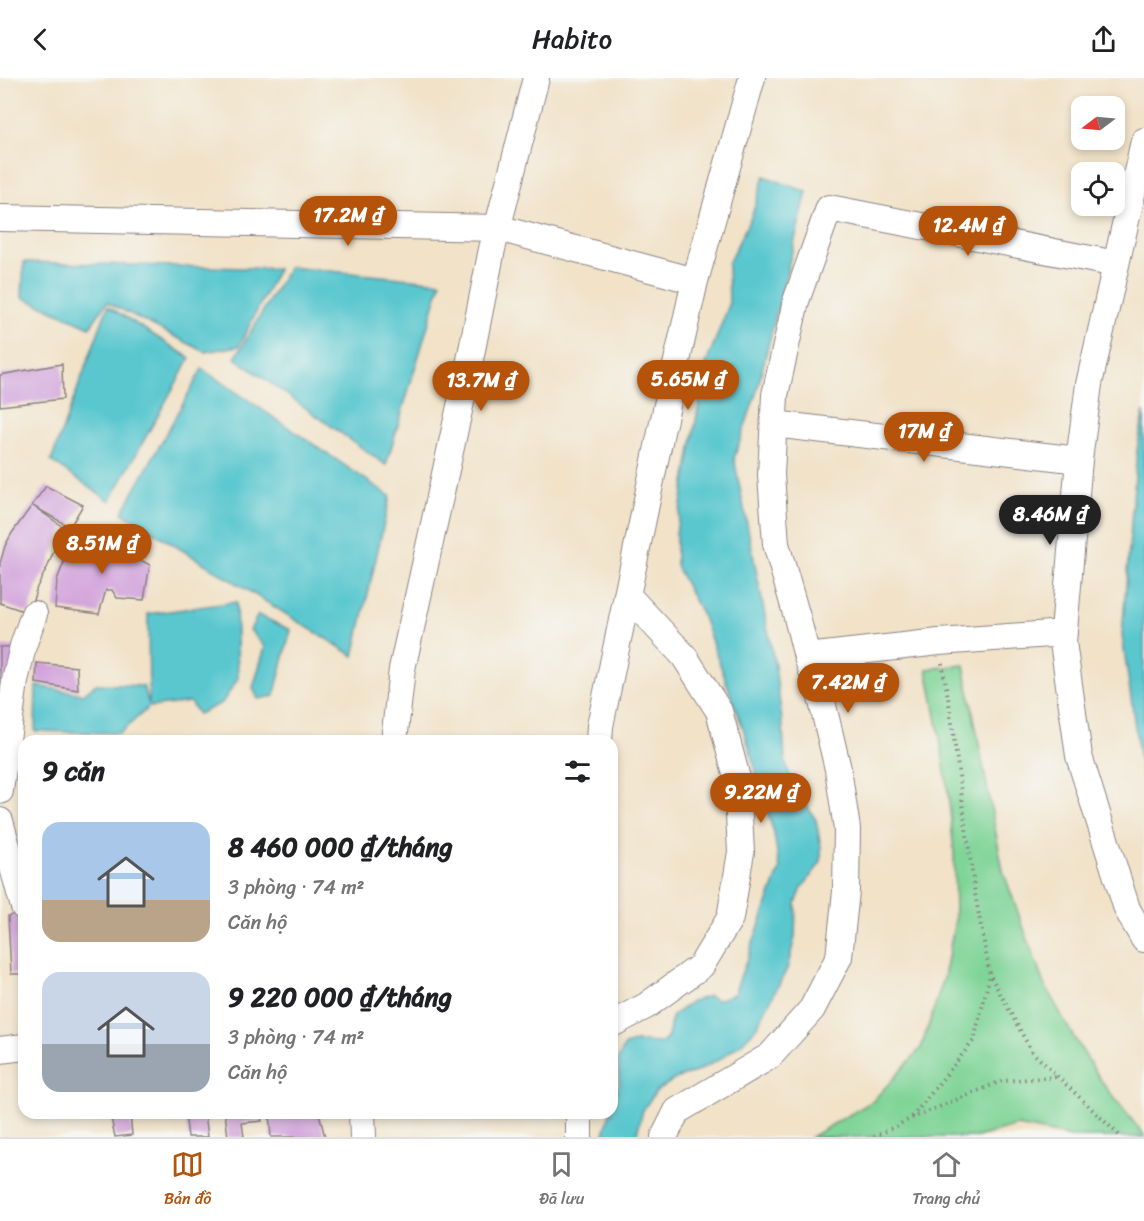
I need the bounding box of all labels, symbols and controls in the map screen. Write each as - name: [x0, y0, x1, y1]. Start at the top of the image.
- text: Habito: [532, 15, 612, 63]
- icon: back: [24, 23, 57, 56]
- icon: share: [1087, 23, 1120, 56]
- north arrow: [1071, 96, 1125, 150]
- map controls: [1071, 96, 1125, 216]
- button: locate: [1071, 162, 1125, 216]
- pin: 17.2M ₫: [293, 196, 403, 247]
- text: 17.2M ₫: [313, 198, 383, 233]
- pin: 12.4M ₫: [913, 206, 1023, 257]
- text: 12.4M ₫: [933, 208, 1003, 243]
- pin: 5.65M ₫: [633, 360, 743, 411]
- pin: 13.7M ₫: [426, 361, 536, 412]
- text: 5.65M ₫: [651, 362, 725, 397]
- text: 13.7M ₫: [446, 363, 516, 398]
- pin: 17M ₫: [882, 412, 966, 463]
- text: 17M ₫: [898, 414, 950, 449]
- pin: 8.46M ₫: [995, 495, 1105, 546]
- text: 8.46M ₫: [1013, 497, 1087, 532]
- pin: 8.51M ₫: [47, 524, 157, 575]
- text: 8.51M ₫: [67, 526, 137, 561]
- pin: 7.42M ₫: [793, 663, 903, 714]
- text: 7.42M ₫: [811, 665, 885, 700]
- text: 9 căn: [42, 748, 105, 794]
- icon: filters: [561, 755, 594, 788]
- pin: 9.22M ₫: [706, 773, 816, 824]
- text: 9.22M ₫: [724, 775, 798, 810]
- text: 8 460 000 ₫/tháng: [228, 824, 453, 870]
- icon: home: [90, 846, 162, 918]
- text: 3 phòng · 74 m²: [228, 870, 364, 905]
- text: Căn hộ: [228, 905, 287, 940]
- text: 9 220 000 ₫/tháng: [228, 974, 452, 1020]
- icon: home: [90, 996, 162, 1068]
- text: 3 phòng · 74 m²: [228, 1020, 364, 1055]
- text: Căn hộ: [228, 1055, 287, 1090]
- tab: Bản đồ: [164, 1148, 211, 1213]
- tab: Đã lưu: [539, 1148, 584, 1213]
- tab: Trang chủ: [912, 1148, 980, 1213]

